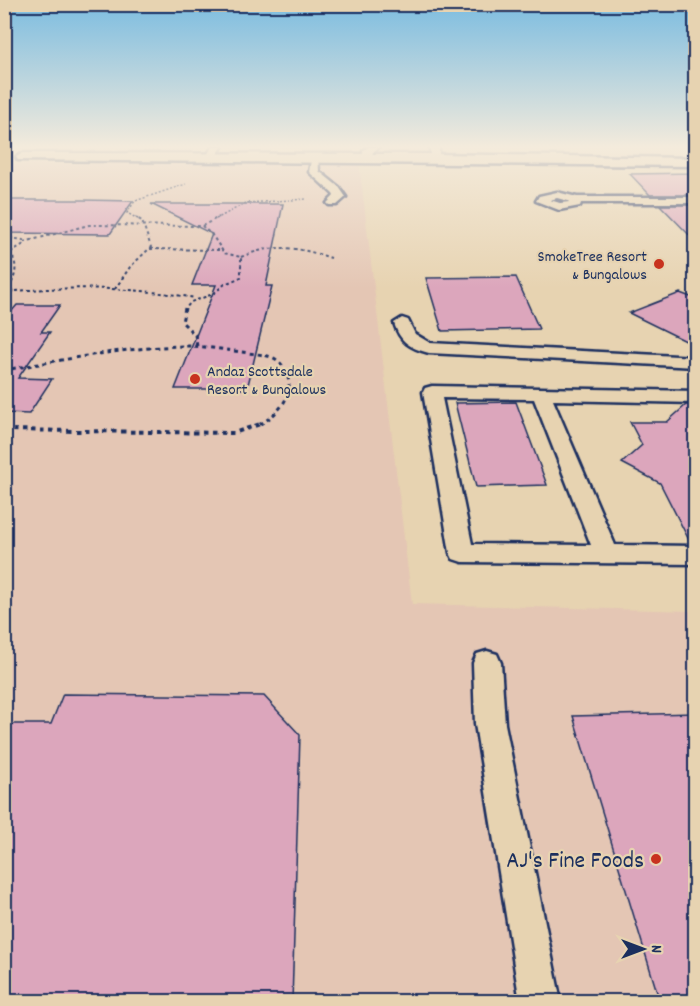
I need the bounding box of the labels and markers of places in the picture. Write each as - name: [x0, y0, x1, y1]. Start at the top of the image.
- place label: SmokeTree Resort & Bungalows: [538, 246, 647, 287]
- marker: SmokeTree Resort & Bungalows: [652, 257, 666, 271]
- place label: Andaz Scottsdale Resort & Bungalows: [207, 361, 327, 402]
- marker: Andaz Scottsdale Resort & Bungalows: [188, 372, 202, 386]
- place label: AJ's Fine Foods: [506, 845, 644, 879]
- marker: AJ's Fine Foods: [649, 852, 663, 866]

